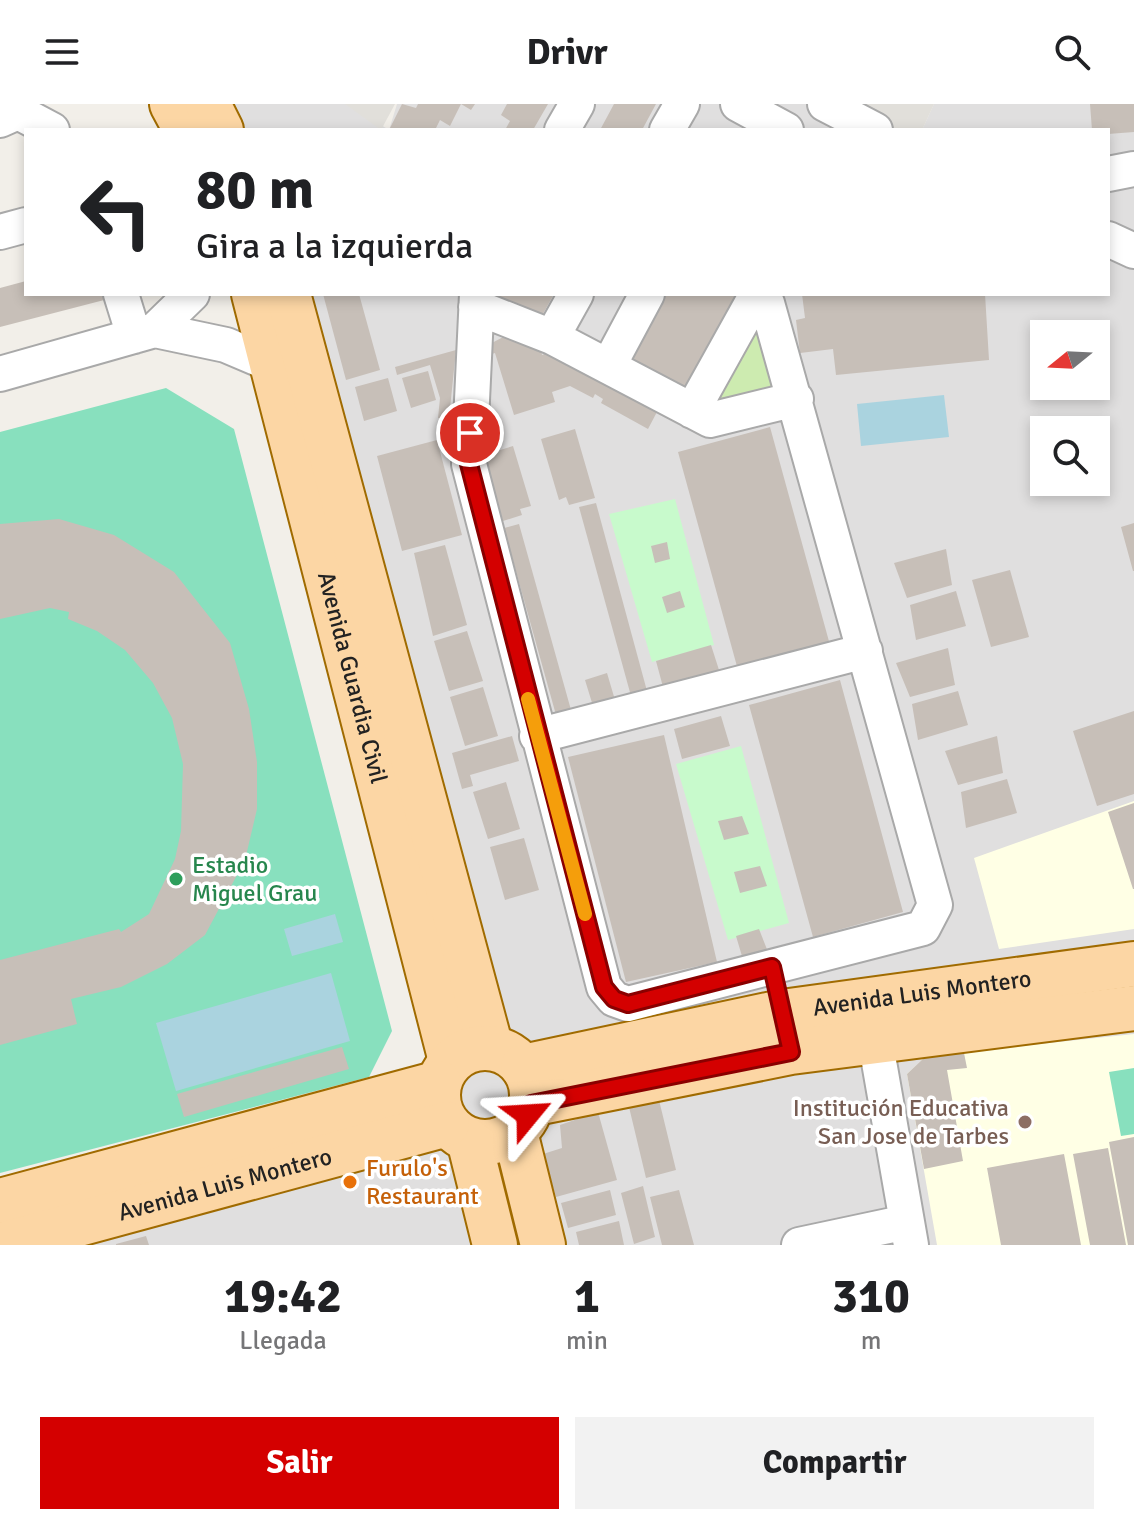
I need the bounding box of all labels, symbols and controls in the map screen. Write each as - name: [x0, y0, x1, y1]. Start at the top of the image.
- icon: menu: [40, 30, 84, 74]
- text: Drivr: [526, 30, 608, 75]
- icon: search: [1050, 30, 1094, 74]
- text: 80 m: [196, 155, 314, 224]
- icon: left: [64, 160, 168, 264]
- text: Gira a la izquierda: [196, 224, 473, 269]
- north arrow: [1030, 320, 1110, 400]
- map controls: [1030, 320, 1110, 496]
- pin: [436, 399, 504, 467]
- icon: arrive: [448, 411, 492, 455]
- button: search: [1030, 416, 1110, 496]
- street label: Avenida Guardia Civil: [311, 568, 394, 787]
- place label: Estadio Miguel Grau: [192, 850, 317, 908]
- marker: Estadio Miguel Grau: [167, 870, 185, 888]
- street label: Avenida Luis Montero: [811, 963, 1033, 1023]
- position arrow: [486, 1073, 570, 1157]
- place label: Institución Educativa San Jose de Tarbes: [793, 1093, 1009, 1151]
- marker: Institución Educativa San Jose de Tarbes: [1016, 1113, 1034, 1131]
- street label: Avenida Luis Montero: [115, 1141, 335, 1228]
- place label: Furulo's Restaurant: [366, 1153, 479, 1211]
- marker: Furulo's Restaurant: [341, 1173, 359, 1191]
- text: 19:42: [224, 1267, 342, 1326]
- text: 1: [574, 1267, 600, 1326]
- text: 310: [832, 1267, 910, 1326]
- text: Llegada: [239, 1325, 327, 1357]
- text: min: [566, 1325, 608, 1357]
- text: m: [861, 1325, 881, 1357]
- button: Salir: [40, 1417, 559, 1509]
- button: Compartir: [575, 1417, 1094, 1509]

